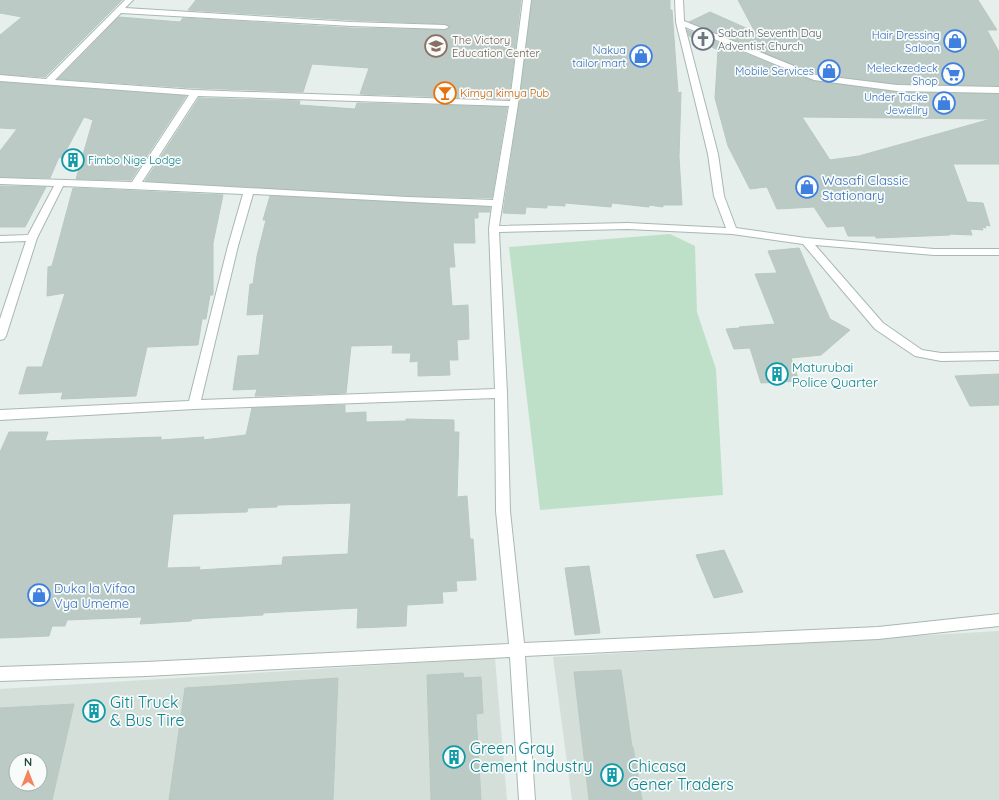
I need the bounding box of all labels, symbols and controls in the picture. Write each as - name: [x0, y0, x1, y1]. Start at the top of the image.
- church icon: Sabath Seventh Day Adventist Church: [690, 26, 716, 52]
- place label: Sabath Seventh Day Adventist Church: [718, 26, 822, 53]
- place label: Hair Dressing Saloon: [872, 28, 940, 55]
- shop icon: Hair Dressing Saloon: [942, 28, 968, 54]
- school or university icon: The Victory Education Center: [423, 33, 449, 59]
- place label: The Victory Education Center: [452, 33, 540, 60]
- place label: Nakua tailor mart: [572, 43, 626, 70]
- shop icon: Nakua tailor mart: [628, 43, 654, 69]
- shop icon: Mobile Services: [816, 58, 842, 84]
- place label: Meleckzedeck Shop: [867, 61, 938, 88]
- supermarket icon: Meleckzedeck Shop: [940, 61, 966, 87]
- place label: Mobile Services: [735, 64, 814, 78]
- bar icon: Kimya kimya Pub: [432, 80, 458, 106]
- place label: Kimya kimya Pub: [460, 86, 550, 100]
- place label: Under Tacke Jewellry: [864, 90, 928, 117]
- shop icon: Under Tacke Jewellry: [931, 90, 957, 116]
- building icon: Fimbo Nige Lodge: [60, 147, 86, 173]
- place label: Fimbo Nige Lodge: [88, 153, 181, 167]
- place label: Wasafi Classic Stationary: [822, 172, 909, 203]
- shop icon: Wasafi Classic Stationary: [794, 174, 820, 200]
- place label: Maturubai Police Quarter: [792, 359, 878, 390]
- building icon: Maturubai Police Quarter: [764, 361, 790, 387]
- place label: Duka la Vifaa Vya Umeme: [54, 580, 135, 611]
- shop icon: Duka la Vifaa Vya Umeme: [26, 582, 52, 608]
- place label: Giti Truck & Bus Tire: [110, 692, 185, 730]
- building icon: Giti Truck & Bus Tire: [81, 698, 107, 724]
- place label: Green Gray Cement Industry: [470, 738, 593, 776]
- building icon: Green Gray Cement Industry: [441, 744, 467, 770]
- north arrow: [8, 752, 48, 792]
- text: N: [24, 755, 32, 769]
- place label: Chicasa Gener Traders: [628, 756, 734, 794]
- building icon: Chicasa Gener Traders: [599, 762, 625, 788]

